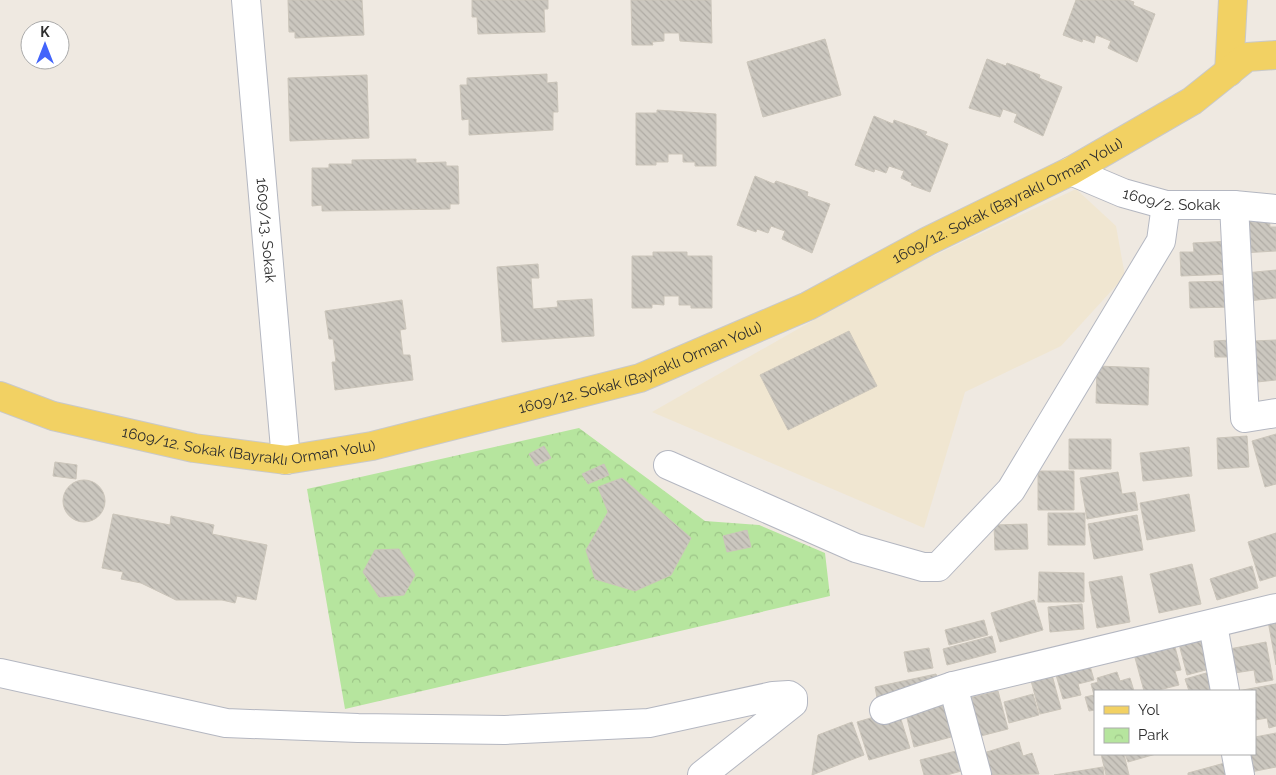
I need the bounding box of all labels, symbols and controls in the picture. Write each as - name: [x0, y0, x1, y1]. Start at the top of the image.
- north arrow: [20, 20, 70, 70]
- text: K: [40, 24, 50, 40]
- street label: 1609/12. Sokak (Bayraklı Orman Yolu): [889, 134, 1126, 268]
- street label: 1609/13. Sokak: [252, 177, 280, 283]
- street label: 1609/2. Sokak: [1121, 184, 1220, 214]
- street label: 1609/12. Sokak (Bayraklı Orman Yolu): [517, 318, 765, 417]
- street label: 1609/12. Sokak (Bayraklı Orman Yolu): [120, 423, 377, 469]
- legend: [1094, 690, 1256, 755]
- text: Yol: [1138, 701, 1160, 719]
- text: Park: [1138, 726, 1169, 744]

